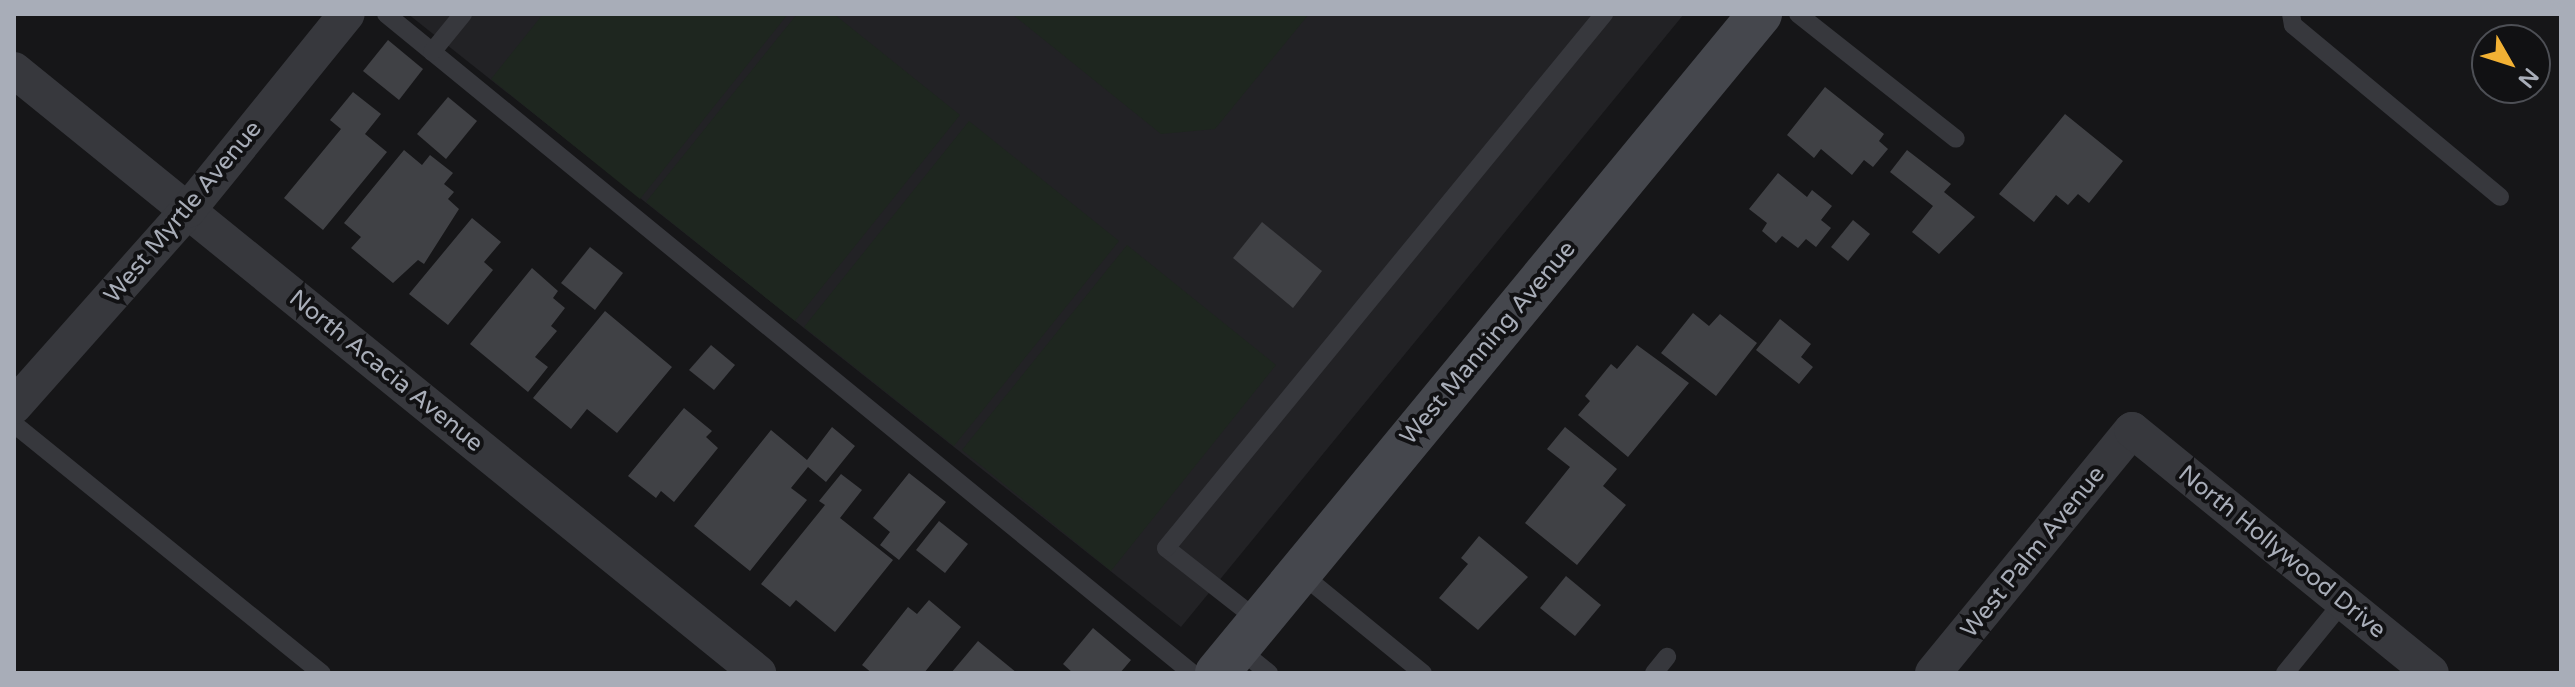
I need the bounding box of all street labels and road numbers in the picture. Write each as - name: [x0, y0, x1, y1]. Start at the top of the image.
- street label: West Myrtle Avenue: [98, 115, 268, 309]
- street label: West Manning Avenue: [1394, 235, 1582, 451]
- street label: North Acacia Avenue: [283, 284, 489, 458]
- street label: North Hollywood Drive: [2172, 459, 2392, 645]
- street label: West Palm Avenue: [1955, 460, 2111, 644]

